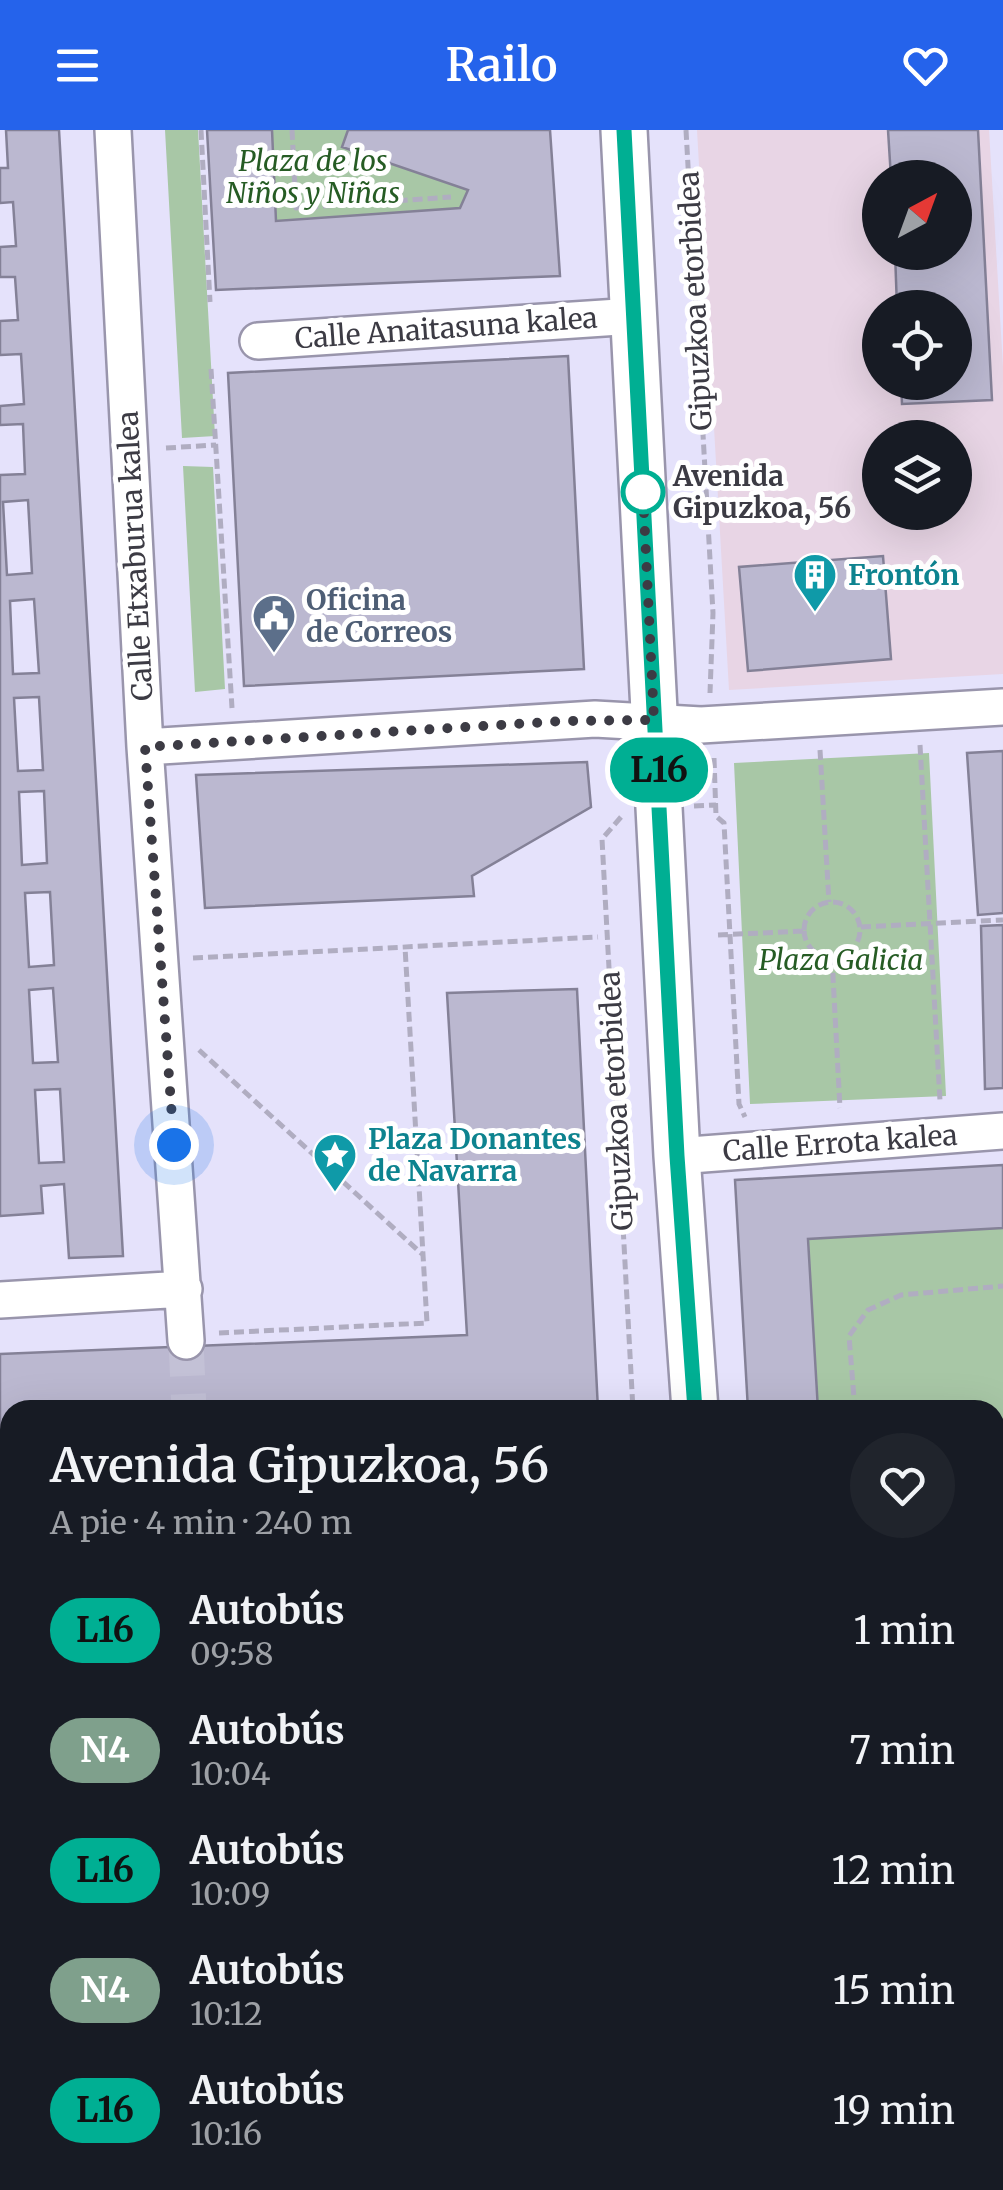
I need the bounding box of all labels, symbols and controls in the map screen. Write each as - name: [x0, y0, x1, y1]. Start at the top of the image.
- text: Railo: [446, 37, 557, 93]
- icon: menu: [50, 38, 105, 93]
- icon: heart: [898, 38, 953, 93]
- park label: Plaza de los Niños y Niñas: [226, 143, 400, 211]
- north arrow: [862, 160, 972, 270]
- map controls: [862, 160, 972, 530]
- street label: Gipuzkoa etorbidea: [670, 170, 720, 432]
- button: locate: [862, 290, 972, 400]
- street label: Calle Anaitasuna kalea: [294, 299, 598, 357]
- street label: Calle Etxaburua kalea: [109, 410, 161, 702]
- button: layers: [862, 420, 972, 530]
- place label: Avenida Gipuzkoa, 56: [672, 458, 851, 526]
- marker: Avenida Gipuzkoa, 56: [622, 471, 664, 513]
- building icon: Frontón: [792, 552, 838, 613]
- place label: Frontón: [848, 557, 959, 593]
- place label: Oficina de Correos: [306, 582, 452, 650]
- public building icon: Oficina de Correos: [251, 593, 297, 654]
- line badge: L16: [602, 738, 716, 802]
- text: L16: [630, 748, 688, 792]
- park label: Plaza Galicia: [759, 942, 923, 978]
- street label: Gipuzkoa etorbidea: [591, 970, 641, 1232]
- street label: Calle Errota kalea: [722, 1117, 958, 1169]
- your location: [149, 1120, 199, 1170]
- place label: Plaza Donantes de Navarra: [368, 1121, 582, 1189]
- place icon: Plaza Donantes de Navarra: [312, 1132, 358, 1193]
- button: heart: [850, 1433, 955, 1538]
- text: Avenida Gipuzkoa, 56: [50, 1435, 549, 1495]
- text: A pie · 4 min · 240 m: [50, 1503, 352, 1543]
- text: Autobús: [190, 1587, 345, 1634]
- text: 1 min: [854, 1607, 955, 1654]
- text: L16: [76, 1608, 134, 1652]
- text: 09:58: [190, 1634, 273, 1674]
- text: Autobús: [190, 1707, 345, 1754]
- text: 7 min: [849, 1727, 955, 1774]
- text: N4: [80, 1728, 130, 1772]
- text: 10:04: [190, 1754, 270, 1794]
- text: Autobús: [190, 1827, 345, 1874]
- text: 12 min: [832, 1847, 955, 1894]
- text: L16: [76, 1848, 134, 1892]
- text: 10:09: [190, 1874, 270, 1914]
- text: Autobús: [190, 1947, 345, 1994]
- text: 15 min: [833, 1967, 955, 2014]
- text: N4: [80, 1968, 130, 2012]
- text: 10:12: [190, 1994, 263, 2034]
- text: Autobús: [190, 2067, 345, 2114]
- text: 19 min: [832, 2087, 955, 2134]
- text: L16: [76, 2088, 134, 2132]
- text: 10:16: [190, 2114, 262, 2154]

